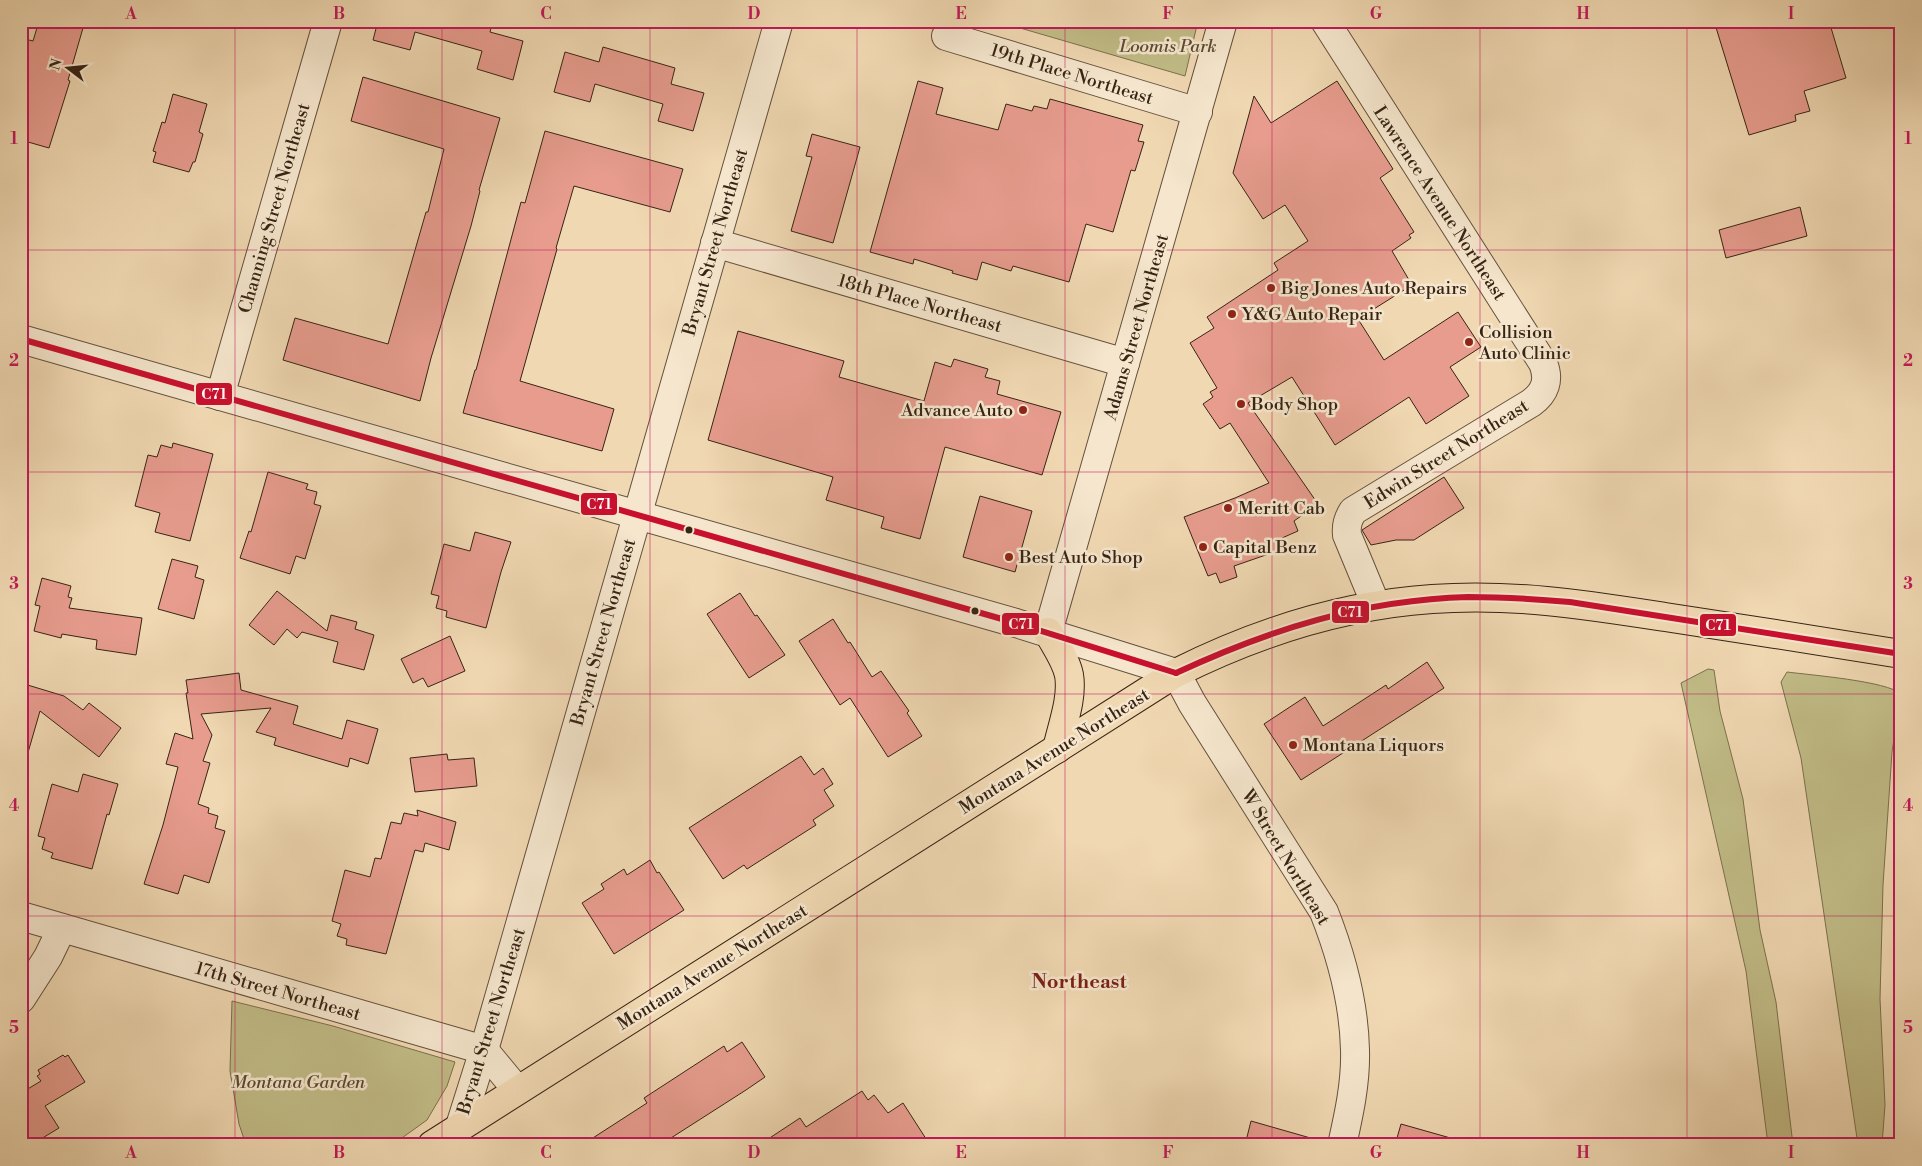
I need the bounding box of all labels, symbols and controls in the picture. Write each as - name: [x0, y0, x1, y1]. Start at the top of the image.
- text: A: [124, 4, 137, 24]
- text: B: [333, 4, 345, 24]
- text: C: [540, 4, 552, 24]
- text: D: [748, 4, 761, 24]
- text: E: [955, 4, 967, 24]
- text: F: [1162, 4, 1174, 24]
- text: G: [1370, 4, 1383, 24]
- text: H: [1576, 4, 1590, 24]
- text: I: [1788, 4, 1794, 24]
- park label: Loomis Park: [1118, 35, 1217, 58]
- street label: 19th Place Northeast: [988, 39, 1157, 110]
- north arrow: [42, 42, 92, 92]
- text: N: [46, 57, 67, 72]
- street label: Channing Street Northeast: [233, 100, 316, 316]
- street label: Lawrence Avenue Northeast: [1368, 102, 1511, 305]
- text: 1: [10, 129, 18, 149]
- text: 1: [1904, 129, 1912, 149]
- street label: Bryant Street Northeast: [677, 145, 753, 339]
- street label: Adams Street Northeast: [1099, 231, 1174, 424]
- street label: 18th Place Northeast: [835, 269, 1005, 338]
- place label: Big Jones Auto Repairs: [1280, 277, 1467, 300]
- marker: Big Jones Auto Repairs: [1265, 282, 1277, 294]
- place label: Y&G Auto Repair: [1241, 303, 1382, 326]
- marker: Y&G Auto Repair: [1226, 308, 1238, 320]
- place label: Collision Auto Clinic: [1478, 321, 1571, 365]
- marker: Collision Auto Clinic: [1463, 336, 1475, 348]
- text: 2: [9, 351, 19, 371]
- text: 2: [1903, 351, 1913, 371]
- line badge: C71: [195, 382, 233, 406]
- text: C71: [201, 386, 227, 404]
- place label: Body Shop: [1250, 393, 1338, 416]
- street label: Edwin Street Northeast: [1360, 394, 1533, 514]
- marker: Body Shop: [1235, 398, 1247, 410]
- place label: Advance Auto: [900, 399, 1013, 422]
- marker: Advance Auto: [1017, 404, 1029, 416]
- line badge: C71: [580, 492, 618, 516]
- text: C71: [586, 496, 612, 514]
- place label: Meritt Cab: [1238, 497, 1325, 520]
- marker: Meritt Cab: [1222, 502, 1234, 514]
- unlabelled marker: [684, 525, 694, 535]
- street label: Bryant Street Northeast: [565, 535, 641, 729]
- place label: Capital Benz: [1213, 536, 1317, 559]
- marker: Capital Benz: [1197, 541, 1209, 553]
- place label: Best Auto Shop: [1018, 546, 1143, 569]
- marker: Best Auto Shop: [1003, 551, 1015, 563]
- text: 3: [9, 574, 19, 594]
- text: 3: [1903, 574, 1913, 594]
- line badge: C71: [1331, 600, 1370, 624]
- text: C71: [1337, 604, 1363, 622]
- unlabelled marker: [970, 606, 980, 616]
- line badge: C71: [1001, 612, 1040, 636]
- line badge: C71: [1699, 613, 1737, 637]
- text: C71: [1008, 616, 1034, 634]
- text: C71: [1705, 617, 1731, 635]
- street label: Montana Avenue Northeast: [955, 683, 1154, 820]
- place label: Montana Liquors: [1303, 734, 1444, 757]
- marker: Montana Liquors: [1287, 739, 1299, 751]
- street label: W Street Northeast: [1236, 784, 1335, 930]
- text: 4: [9, 796, 20, 816]
- text: 4: [1903, 796, 1914, 816]
- street label: Montana Avenue Northeast: [613, 899, 812, 1036]
- street label: Bryant Street Northeast: [452, 925, 531, 1118]
- street label: 17th Street Northeast: [193, 957, 364, 1026]
- district label: Northeast: [1031, 970, 1128, 995]
- text: 5: [9, 1018, 19, 1038]
- text: 5: [1903, 1018, 1913, 1038]
- park label: Montana Garden: [231, 1071, 366, 1094]
- text: A: [124, 1143, 137, 1163]
- text: B: [333, 1143, 345, 1163]
- text: C: [540, 1143, 552, 1163]
- text: D: [748, 1143, 761, 1163]
- text: E: [955, 1143, 967, 1163]
- text: F: [1162, 1143, 1174, 1163]
- text: G: [1370, 1143, 1383, 1163]
- text: H: [1576, 1143, 1590, 1163]
- text: I: [1788, 1143, 1794, 1163]

